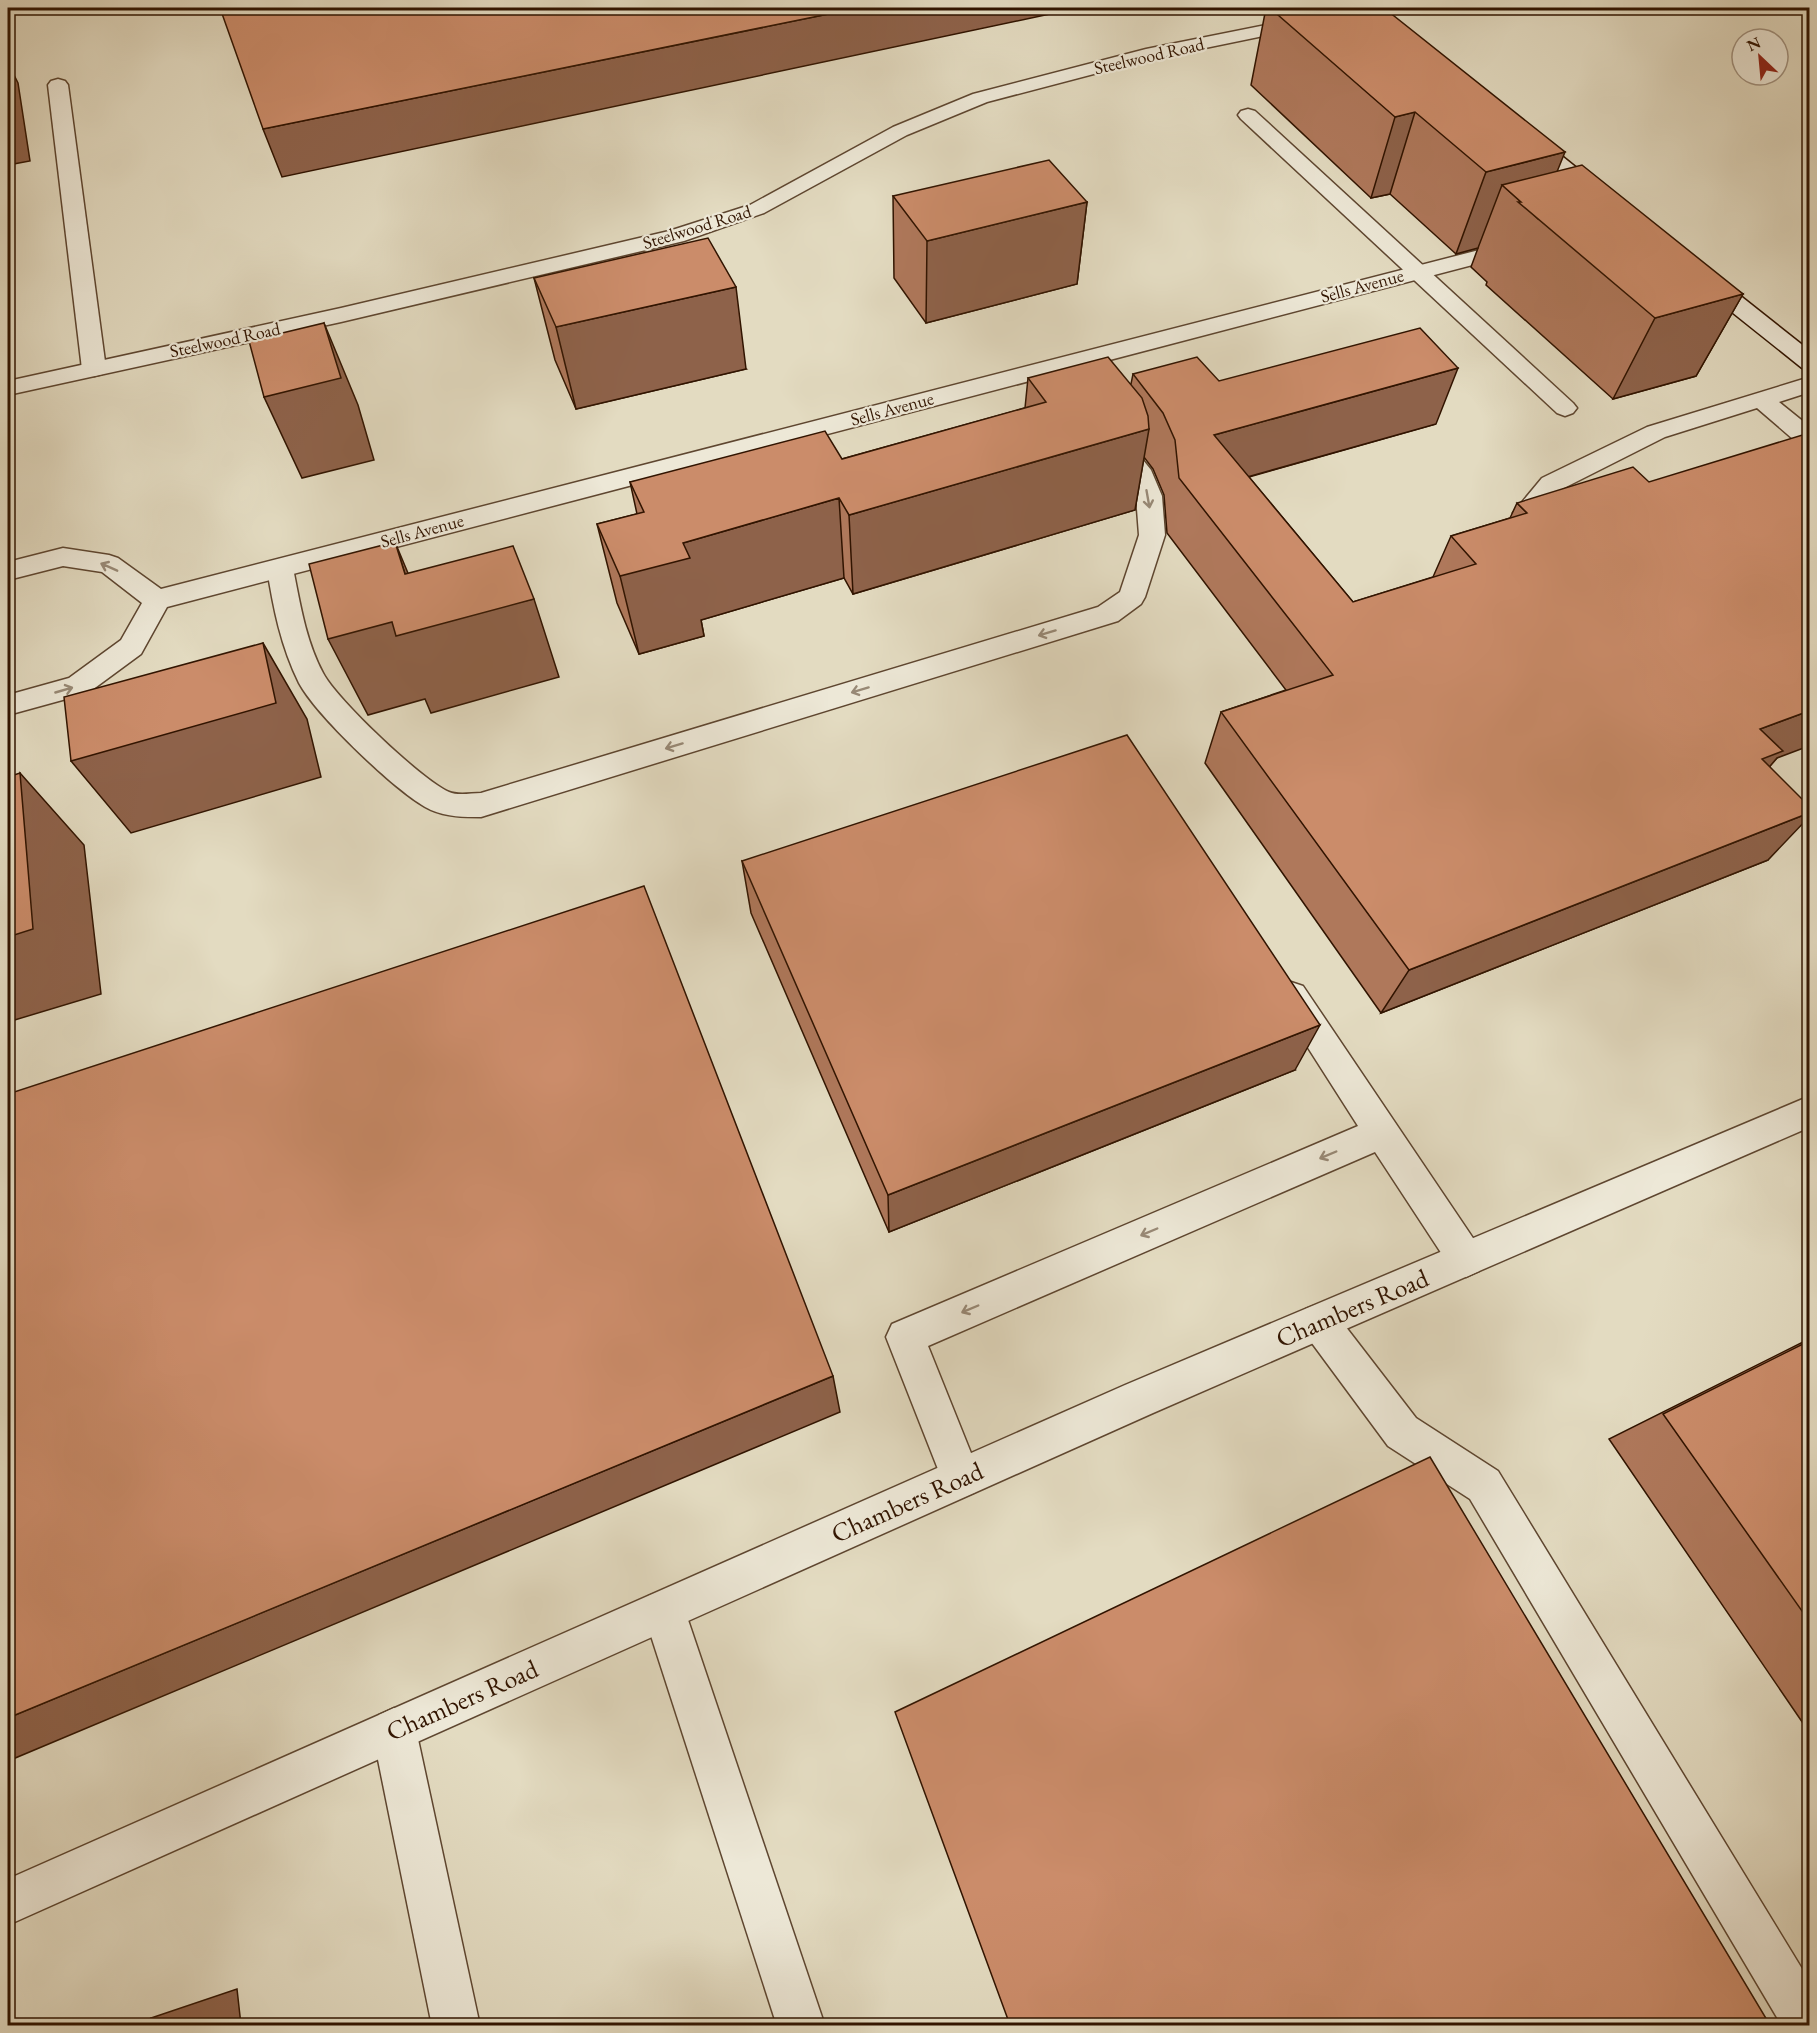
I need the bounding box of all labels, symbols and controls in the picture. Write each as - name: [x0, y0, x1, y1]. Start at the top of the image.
- north arrow: [1730, 27, 1790, 87]
- street label: Steelwood Road: [1092, 31, 1207, 79]
- text: N: [1743, 32, 1764, 56]
- street label: Steelwood Road: [640, 199, 755, 254]
- street label: Sells Avenue: [1318, 263, 1406, 308]
- street label: Steelwood Road: [168, 316, 283, 362]
- street label: Sells Avenue: [848, 386, 936, 431]
- one-way arrow: [1143, 489, 1154, 508]
- street label: Sells Avenue: [378, 508, 466, 553]
- one-way arrow: [100, 561, 118, 572]
- one-way arrow: [1038, 628, 1057, 639]
- one-way arrow: [54, 683, 73, 695]
- one-way arrow: [851, 685, 870, 696]
- one-way arrow: [665, 742, 684, 753]
- one-way arrow: [1319, 1150, 1338, 1161]
- one-way arrow: [1140, 1227, 1159, 1238]
- street label: Chambers Road: [1270, 1260, 1434, 1355]
- one-way arrow: [961, 1304, 979, 1315]
- street label: Chambers Road: [826, 1453, 989, 1551]
- street label: Chambers Road: [381, 1651, 544, 1749]

